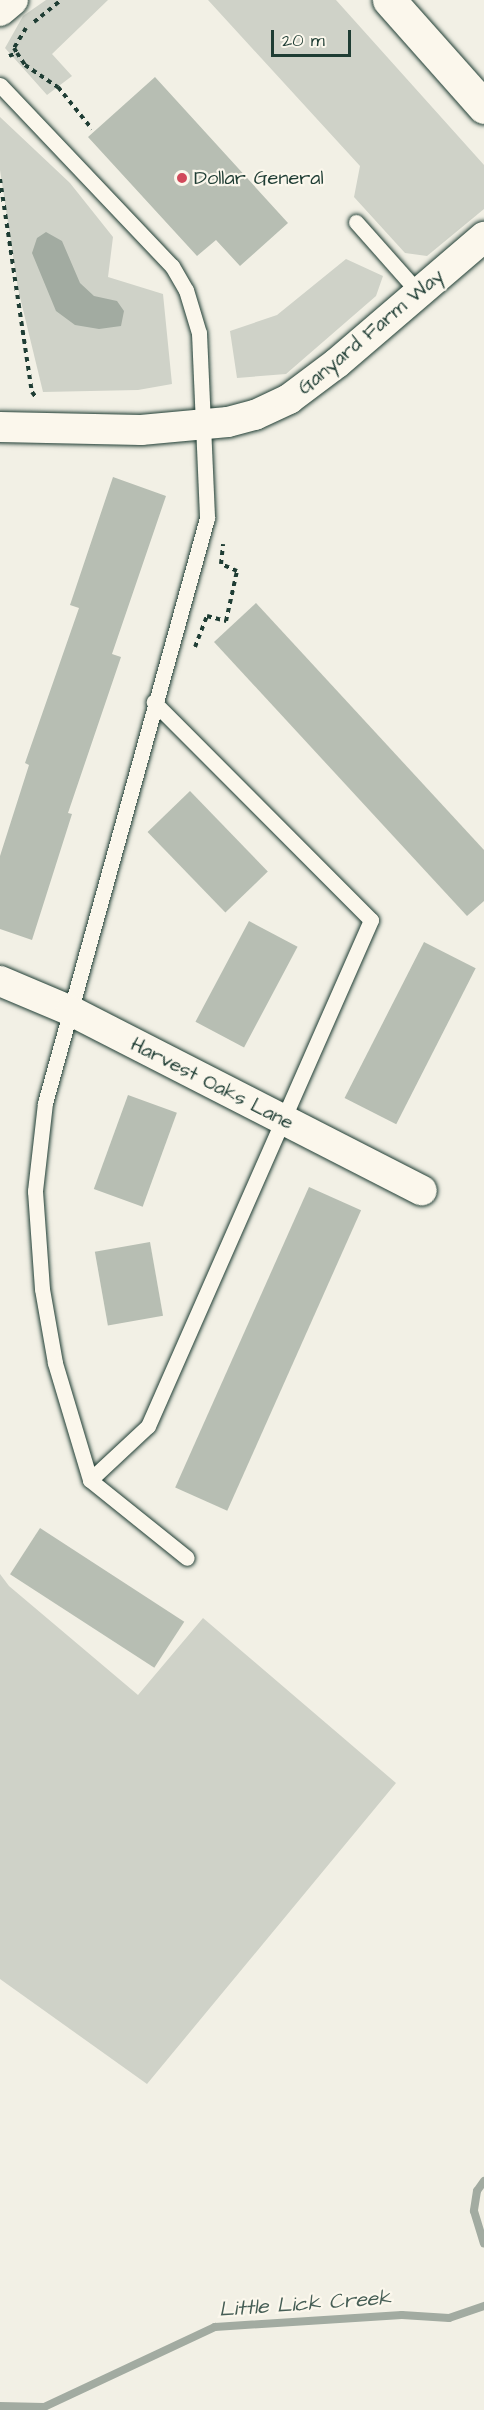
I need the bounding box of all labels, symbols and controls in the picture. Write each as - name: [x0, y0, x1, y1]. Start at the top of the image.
- scale bar: [274, 18, 354, 56]
- text: 20 m: [282, 28, 325, 53]
- place label: Dollar General: [194, 166, 324, 190]
- marker: Dollar General: [175, 171, 189, 185]
- street label: Ganyard Farm Way: [293, 264, 449, 400]
- street label: Harvest Oaks Lane: [127, 1033, 297, 1135]
- water label: Little Lick Creek: [218, 2285, 392, 2323]

